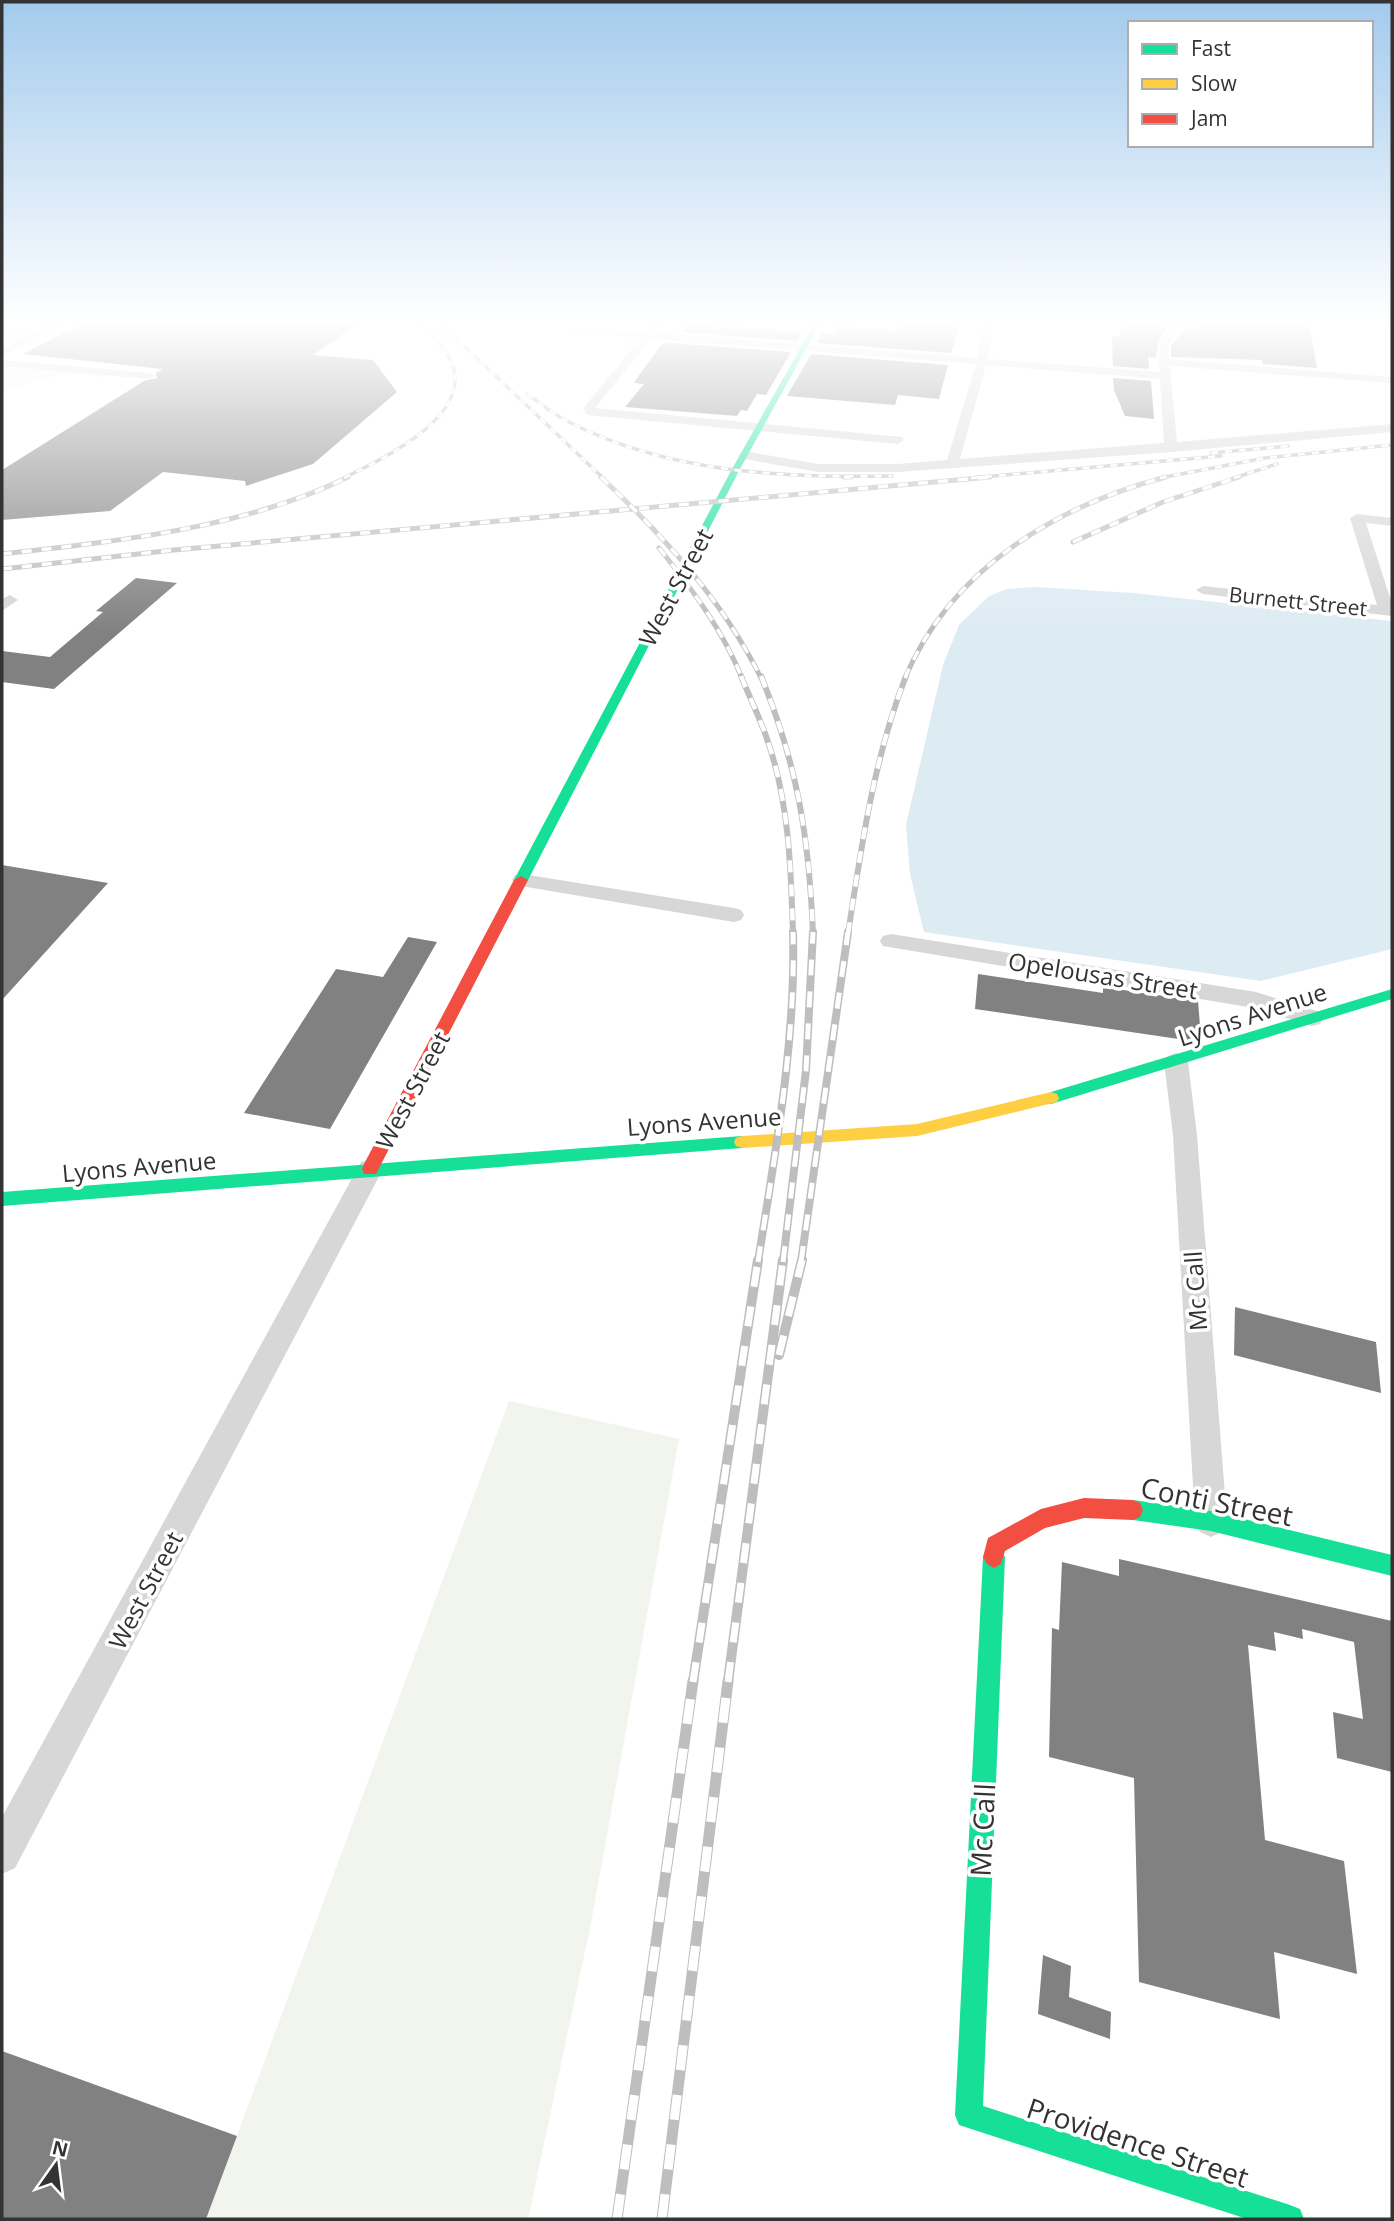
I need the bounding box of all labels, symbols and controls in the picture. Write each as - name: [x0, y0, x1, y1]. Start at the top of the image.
- legend: [1128, 21, 1373, 147]
- text: Fast: [1191, 34, 1231, 62]
- text: Slow: [1191, 69, 1237, 97]
- text: Jam: [1189, 104, 1228, 132]
- street label: West Street: [630, 522, 720, 652]
- street label: Burnett Street: [1228, 580, 1368, 622]
- street label: Opelousas Street: [1006, 944, 1200, 1006]
- street label: Lyons Avenue: [1173, 974, 1331, 1054]
- street label: West Street: [367, 1025, 457, 1155]
- street label: Lyons Avenue: [626, 1099, 782, 1143]
- street label: Lyons Avenue: [60, 1143, 218, 1189]
- street label: Mc Call: [1176, 1250, 1214, 1332]
- street label: Conti Street: [1138, 1468, 1296, 1534]
- street label: West Street: [100, 1525, 190, 1655]
- street label: Mc Call: [961, 1782, 1003, 1878]
- street label: Providence Street: [1022, 2088, 1254, 2196]
- north arrow: [21, 2130, 91, 2200]
- text: N: [49, 2134, 71, 2163]

